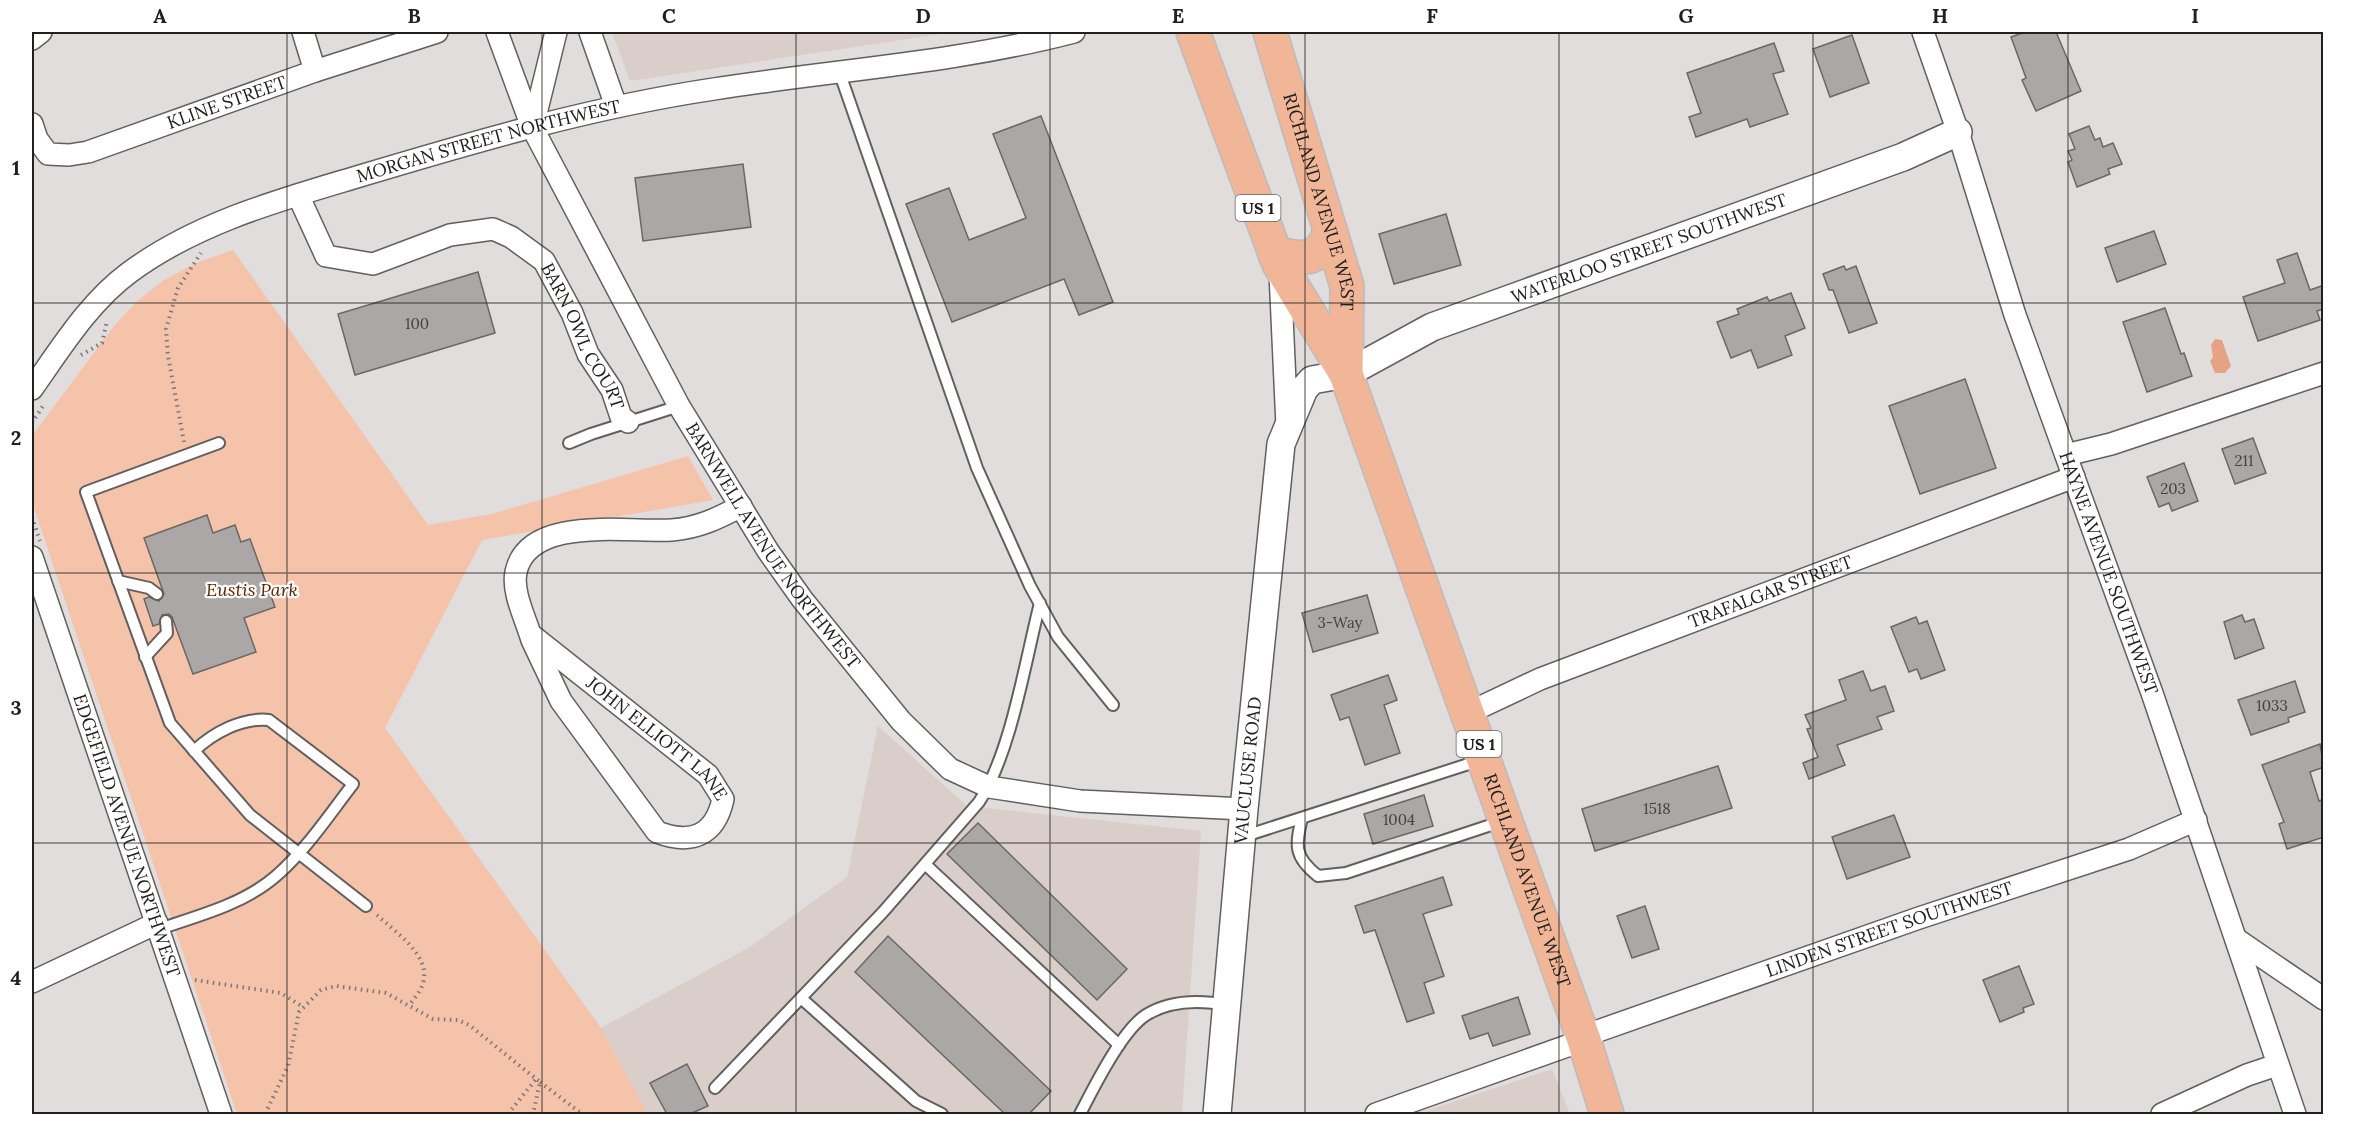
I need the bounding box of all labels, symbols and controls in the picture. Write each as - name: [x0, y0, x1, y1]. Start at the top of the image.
- text: A: [153, 3, 167, 28]
- text: B: [407, 3, 421, 28]
- text: C: [662, 3, 676, 28]
- text: D: [915, 3, 931, 28]
- text: E: [1172, 3, 1184, 28]
- text: F: [1426, 3, 1438, 28]
- text: G: [1678, 3, 1694, 28]
- text: H: [1932, 3, 1948, 28]
- text: I: [2191, 3, 2199, 28]
- street label: KLINE STREET: [164, 70, 290, 134]
- street label: RICHLAND AVENUE WEST: [1278, 90, 1359, 311]
- street label: MORGAN STREET NORTHWEST: [354, 94, 623, 187]
- text: 1: [12, 155, 20, 180]
- street label: WATERLOO STREET SOUTHWEST: [1508, 188, 1790, 308]
- road number: US 1: [1236, 195, 1280, 221]
- street label: BARN OWL COURT: [536, 259, 630, 413]
- house number: 100: [405, 314, 429, 333]
- street label: BARNWELL AVENUE NORTHWEST: [681, 418, 866, 673]
- text: 2: [11, 425, 21, 450]
- street label: HAYNE AVENUE SOUTHWEST: [2054, 448, 2164, 698]
- house number: 211: [2235, 451, 2253, 470]
- house number: 203: [2160, 479, 2186, 498]
- street label: TRAFALGAR STREET: [1685, 550, 1856, 633]
- park label: Eustis Park: [206, 578, 298, 601]
- house number: 3-Way: [1317, 613, 1363, 632]
- street label: JOHN ELLIOTT LANE: [581, 671, 733, 804]
- street label: EDGEFIELD AVENUE NORTHWEST: [68, 691, 186, 980]
- text: 3: [10, 695, 22, 720]
- street label: VAUCLUSE ROAD: [1229, 696, 1266, 846]
- house number: 1033: [2256, 696, 2288, 715]
- road number: US 1: [1456, 731, 1502, 757]
- street label: RICHLAND AVENUE WEST: [1479, 770, 1576, 991]
- house number: 1518: [1643, 799, 1671, 818]
- house number: 1004: [1383, 810, 1415, 829]
- street label: LINDEN STREET SOUTHWEST: [1763, 876, 2016, 982]
- text: 4: [11, 965, 22, 990]

